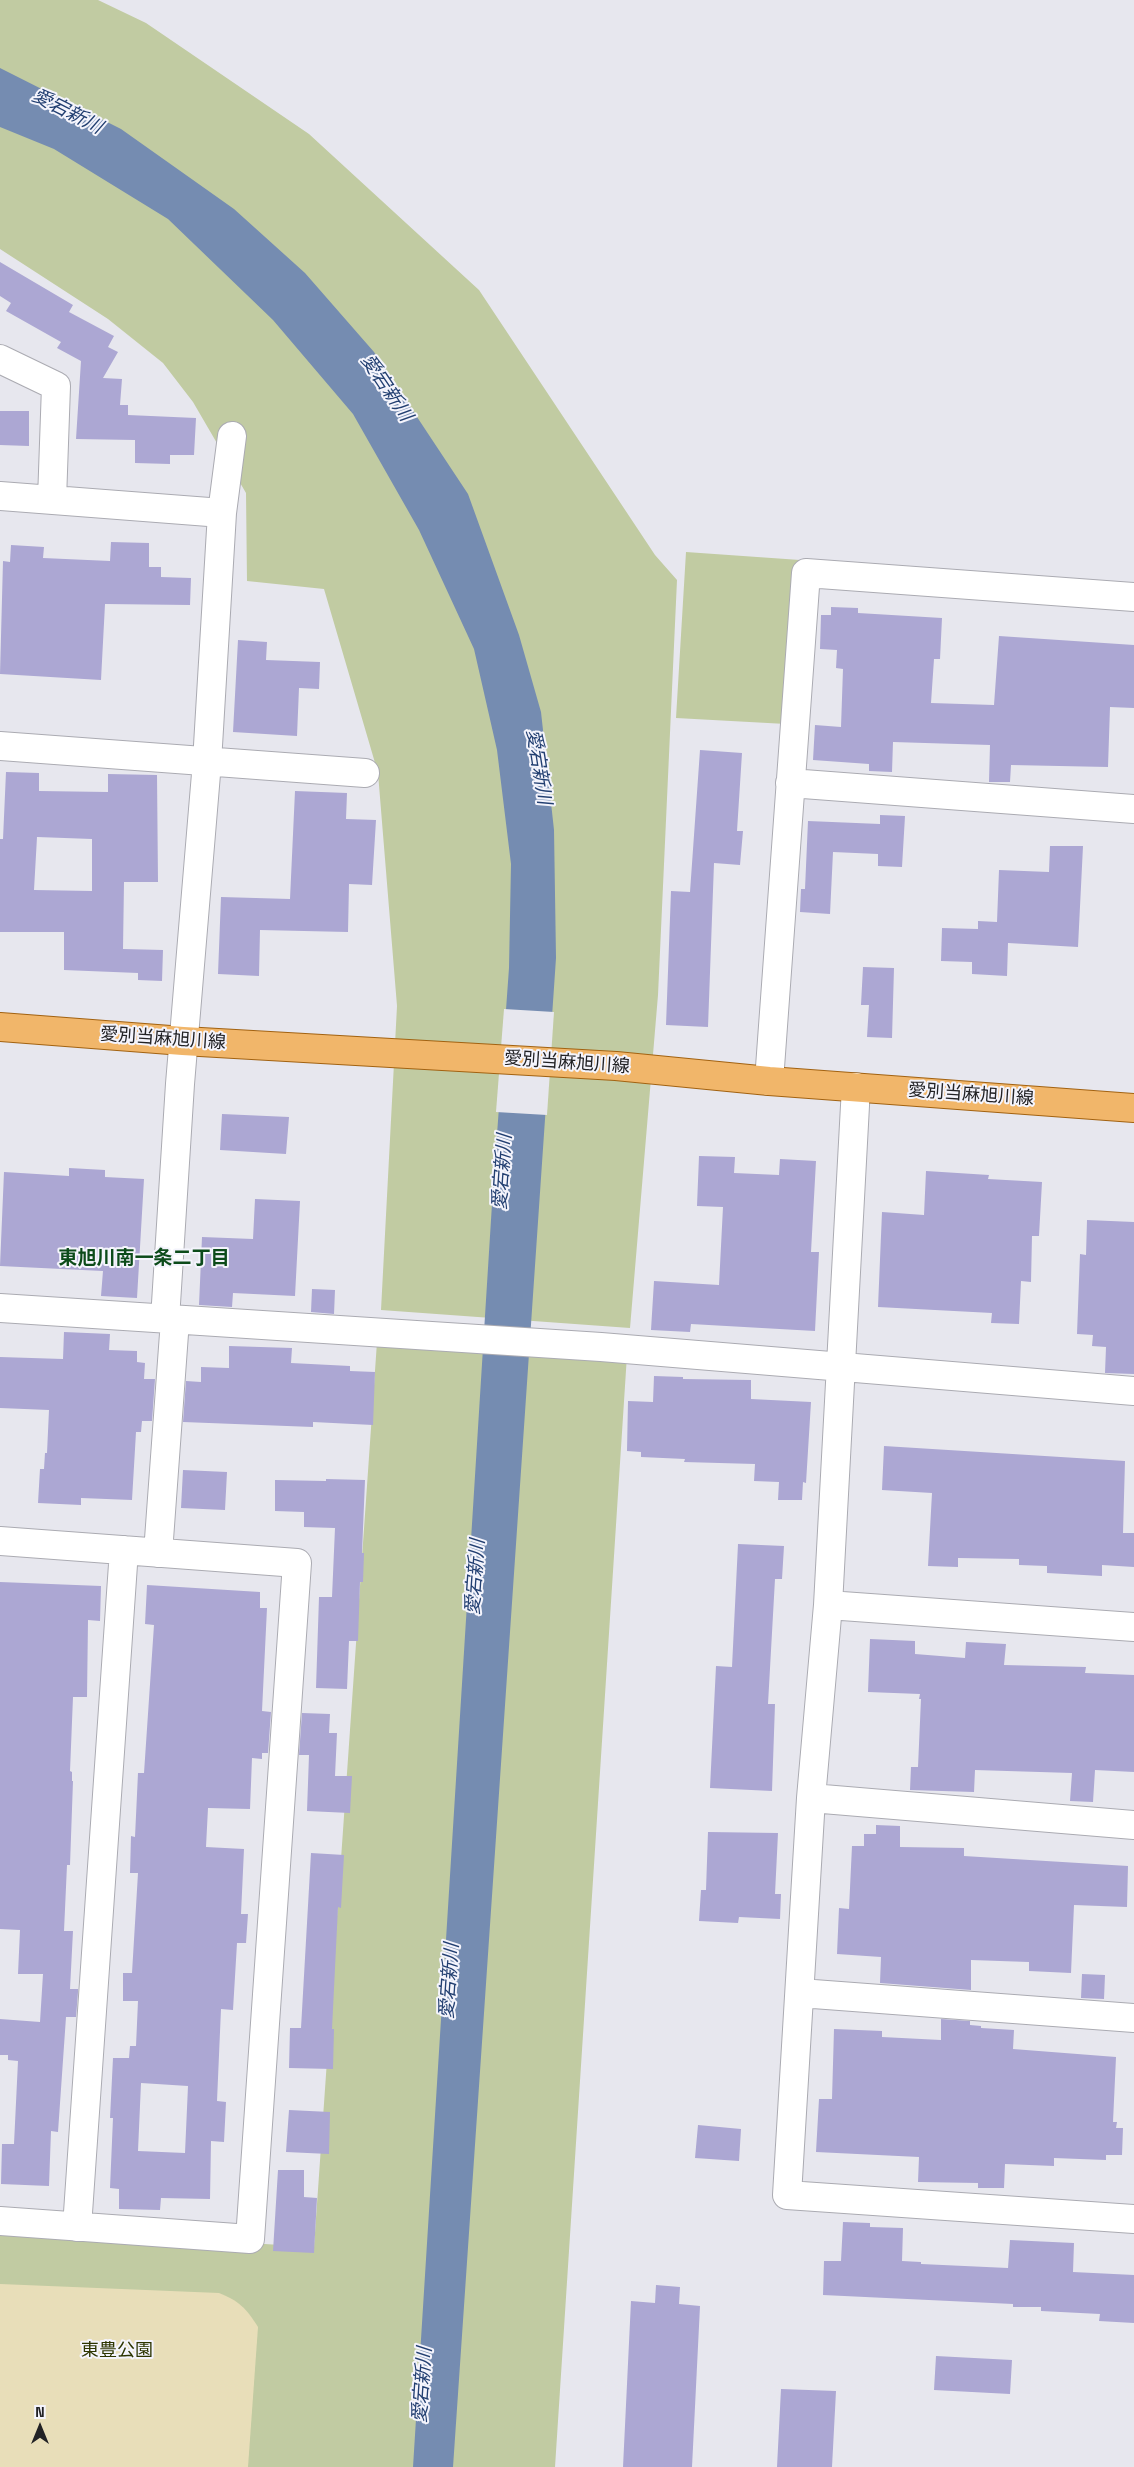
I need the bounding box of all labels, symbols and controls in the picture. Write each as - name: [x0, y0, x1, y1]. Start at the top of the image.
- water label: 愛宕新川: [28, 85, 106, 139]
- water label: 愛宕新川: [355, 350, 417, 426]
- water label: 愛宕新川: [521, 728, 555, 806]
- street label: 愛別当麻旭川線: [99, 1024, 227, 1054]
- street label: 愛別当麻旭川線: [503, 1048, 631, 1078]
- street label: 愛別当麻旭川線: [907, 1080, 1035, 1110]
- water label: 愛宕新川: [489, 1133, 517, 1211]
- district label: 東旭川南一条二丁目: [59, 1248, 229, 1270]
- water label: 愛宕新川: [462, 1538, 490, 1616]
- water label: 愛宕新川: [436, 1942, 464, 2020]
- park label: 東豊公園: [81, 2340, 153, 2362]
- water label: 愛宕新川: [409, 2346, 437, 2424]
- north arrow: [15, 2402, 65, 2452]
- text: N: [35, 2403, 45, 2421]

